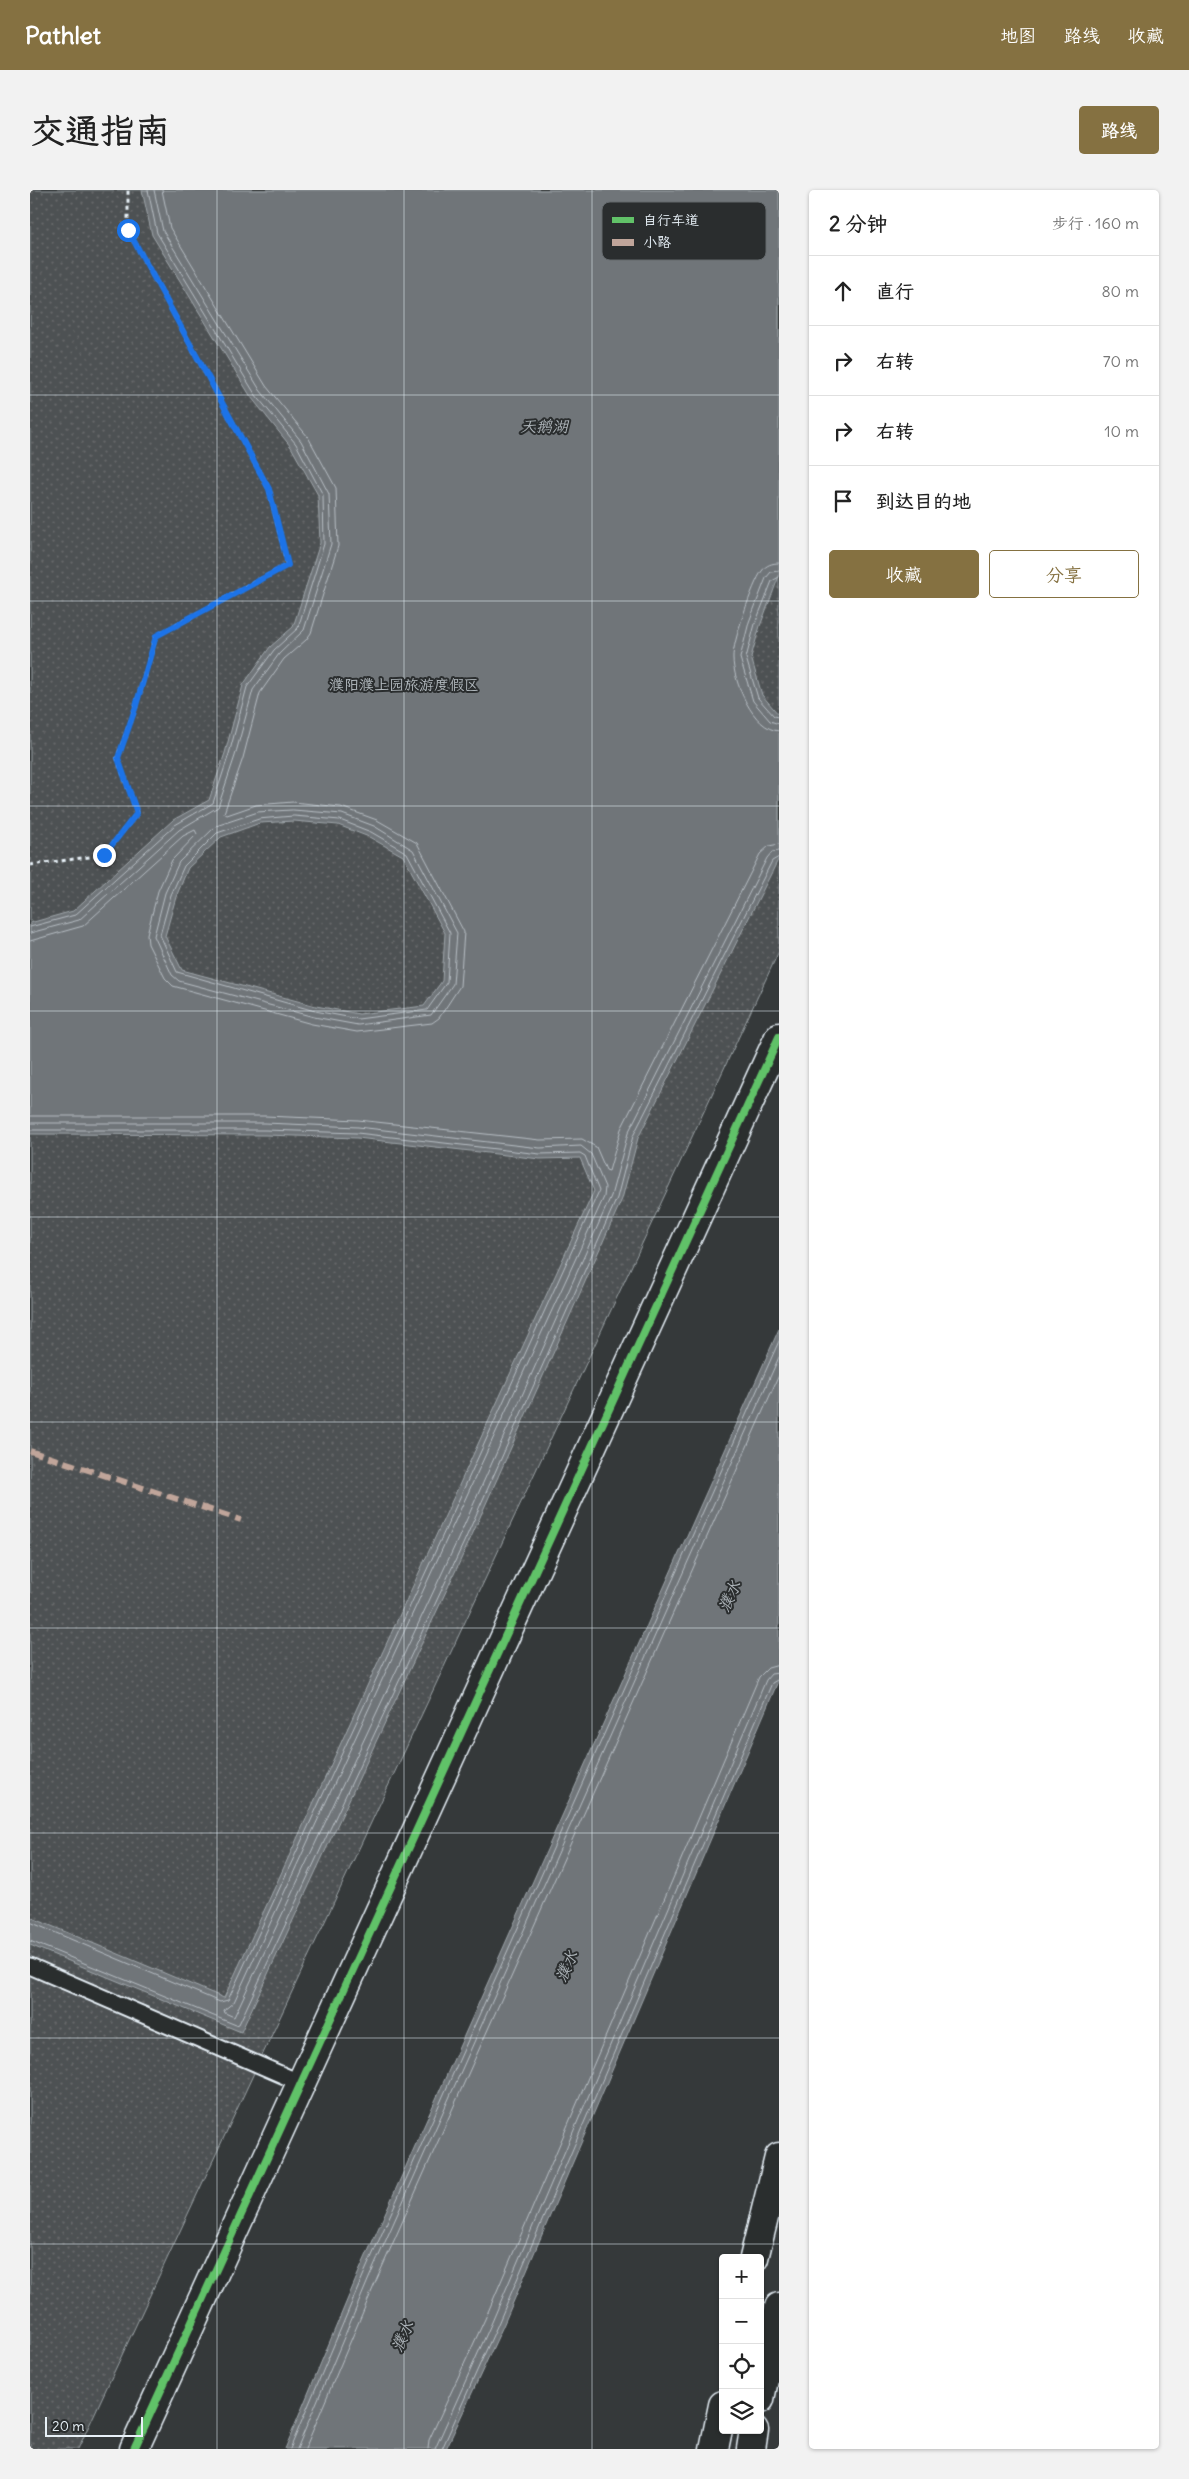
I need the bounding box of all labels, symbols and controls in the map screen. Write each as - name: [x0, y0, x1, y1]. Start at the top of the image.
- text: Pathlet: [25, 20, 101, 50]
- text: 地图: [1000, 24, 1036, 47]
- text: 路线: [1064, 24, 1100, 47]
- text: 收藏: [1128, 24, 1164, 47]
- button: 路线: [1079, 106, 1159, 154]
- text: 交通指南: [30, 108, 170, 152]
- legend: [602, 202, 766, 260]
- text: 2 分钟: [829, 210, 888, 237]
- text: 自行车道: [643, 211, 699, 229]
- text: 步行 · 160 m: [1052, 213, 1139, 233]
- route start: [117, 219, 140, 242]
- text: 小路: [643, 233, 671, 251]
- icon: ahead: [829, 277, 857, 305]
- text: 直行: [876, 279, 914, 303]
- text: 80 m: [1101, 281, 1139, 301]
- icon: right: [829, 347, 857, 375]
- text: 右转: [876, 349, 914, 373]
- text: 70 m: [1103, 351, 1139, 371]
- water label: 天鹅湖: [520, 416, 570, 436]
- icon: right: [829, 417, 857, 445]
- text: 右转: [876, 419, 914, 443]
- text: 10 m: [1104, 421, 1139, 441]
- icon: arrive: [829, 487, 857, 515]
- text: 到达目的地: [876, 489, 971, 513]
- button: 收藏: [829, 550, 979, 598]
- button: 分享: [989, 550, 1139, 598]
- park label: 濮阳濮上园旅游度假区: [329, 675, 479, 694]
- route end: [93, 844, 116, 867]
- water label: 濮水: [713, 1576, 745, 1615]
- water label: 濮水: [550, 1946, 582, 1985]
- map controls: [719, 2254, 764, 2434]
- button: +: [719, 2254, 764, 2299]
- button: −: [719, 2299, 764, 2344]
- water label: 濮水: [386, 2316, 418, 2355]
- button: locate: [719, 2344, 764, 2389]
- button: layers: [719, 2389, 764, 2434]
- scale bar: [45, 2414, 142, 2437]
- text: 20 m: [52, 2417, 85, 2435]

